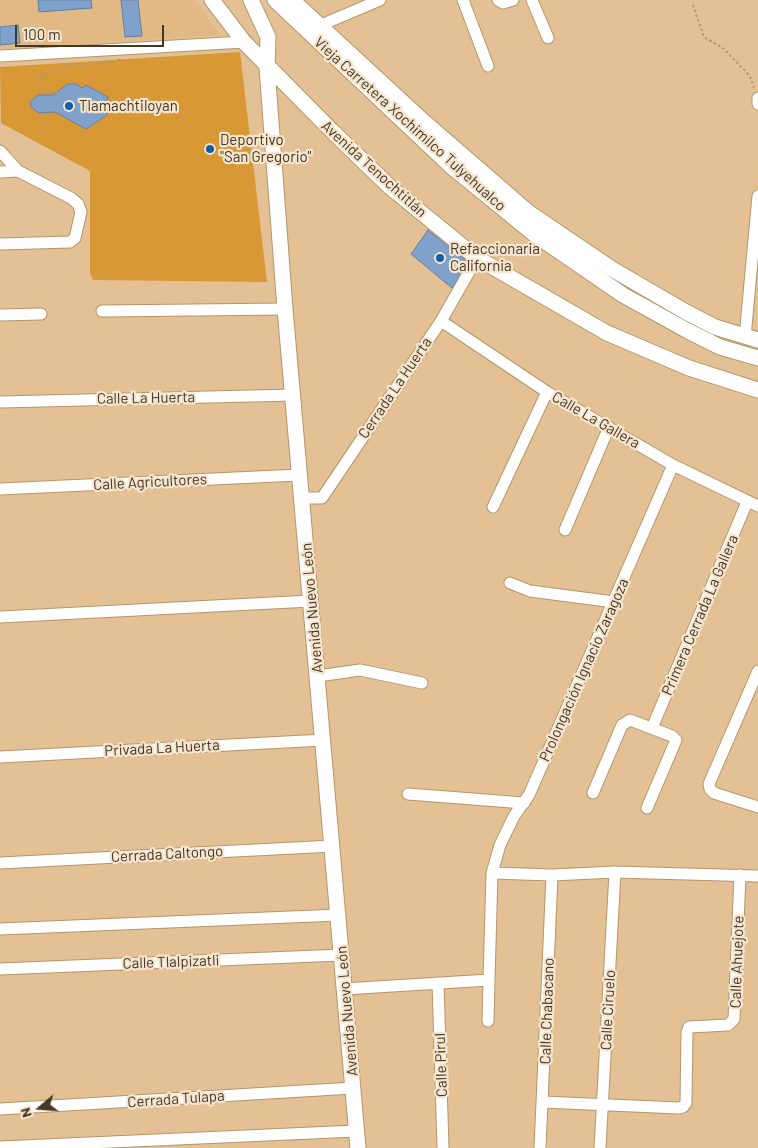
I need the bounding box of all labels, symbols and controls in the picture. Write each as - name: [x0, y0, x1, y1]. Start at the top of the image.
- scale bar: [18, 15, 166, 47]
- text: 100 m: [23, 25, 61, 43]
- street label: Vieja Carretera Xochimilco Tulyehualco: [310, 33, 510, 215]
- place label: Tlamachtiloyan: [79, 97, 178, 115]
- marker: Tlamachtiloyan: [63, 100, 75, 112]
- street label: Avenida Tenochtitlán: [318, 117, 430, 221]
- place label: Deportivo "San Gregorio": [220, 131, 311, 166]
- marker: Deportivo "San Gregorio": [204, 143, 216, 155]
- place label: Refaccionaria California: [450, 240, 540, 275]
- marker: Refaccionaria California: [434, 252, 446, 264]
- street label: Cerrada La Huerta: [354, 334, 436, 442]
- street label: Calle La Huerta: [97, 388, 195, 408]
- street label: Calle La Gallera: [549, 388, 643, 452]
- street label: Calle Agricultores: [93, 470, 207, 494]
- street label: Primera Cerrada La Gallera: [658, 532, 742, 698]
- street label: Avenida Nuevo León: [297, 542, 327, 674]
- street label: Prolongación Ignacio Zaragoza: [535, 576, 633, 764]
- street label: Privada La Huerta: [104, 736, 220, 760]
- street label: Cerrada Caltongo: [110, 842, 224, 866]
- street label: Calle Ahuejote: [726, 915, 748, 1009]
- street label: Avenida Nuevo León: [332, 945, 362, 1077]
- street label: Calle Tlalpizatli: [122, 951, 220, 973]
- street label: Calle Chabacano: [536, 957, 558, 1065]
- street label: Calle Ciruelo: [597, 969, 619, 1051]
- street label: Calle Pirul: [431, 1033, 451, 1097]
- north arrow: [15, 1083, 65, 1133]
- street label: Cerrada Tulapa: [127, 1087, 225, 1111]
- text: N: [16, 1106, 35, 1120]

